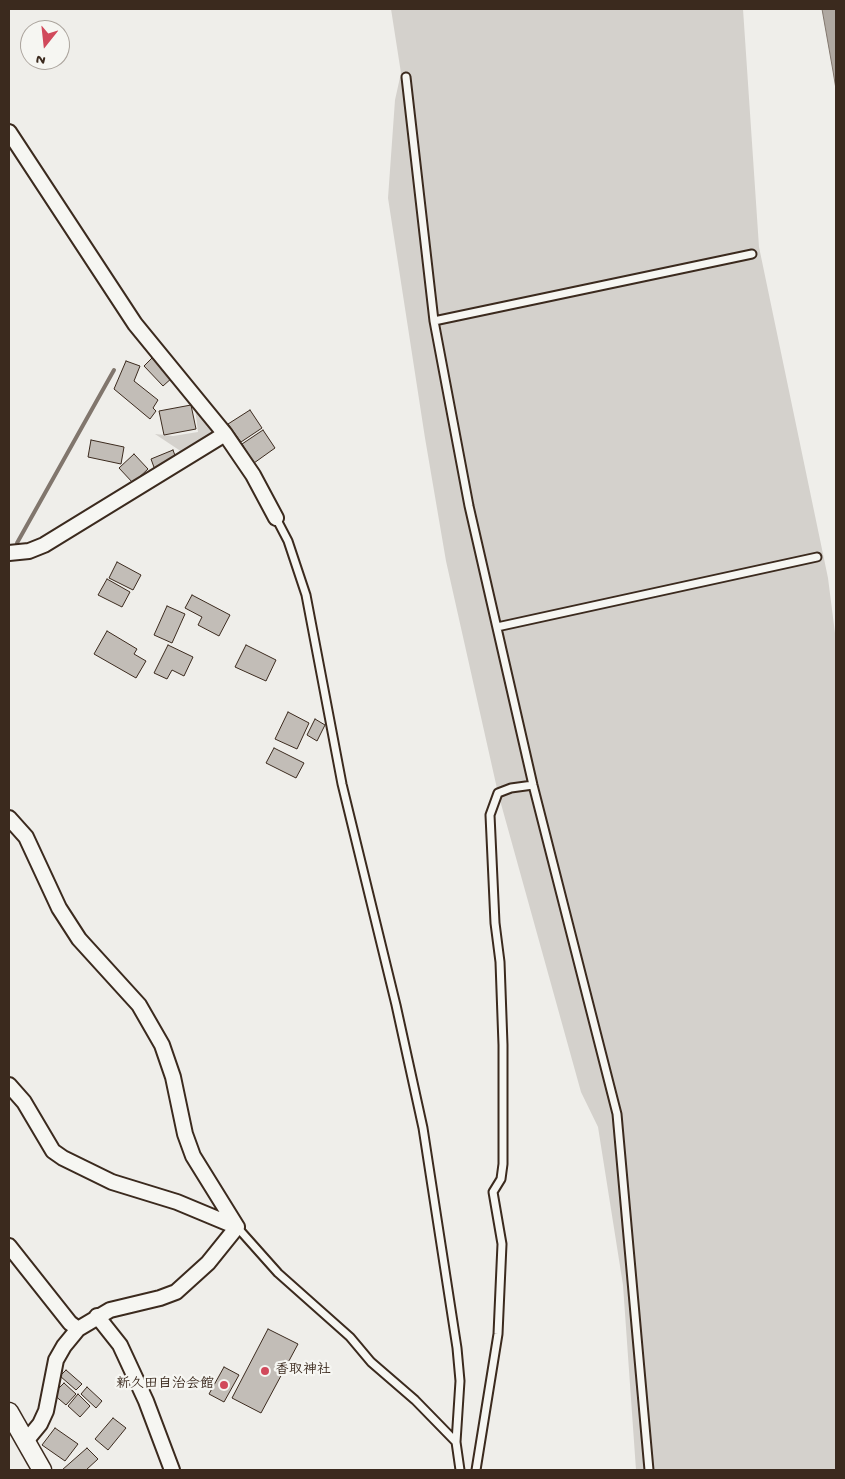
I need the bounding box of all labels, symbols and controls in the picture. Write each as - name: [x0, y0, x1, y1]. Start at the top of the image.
- north arrow: [20, 20, 70, 70]
- text: N: [34, 50, 48, 68]
- place label: 香取神社: [275, 1363, 331, 1379]
- marker: 香取神社: [259, 1365, 271, 1377]
- place label: 新久田自治会館: [116, 1377, 214, 1393]
- marker: 新久田自治会館: [218, 1379, 230, 1391]

